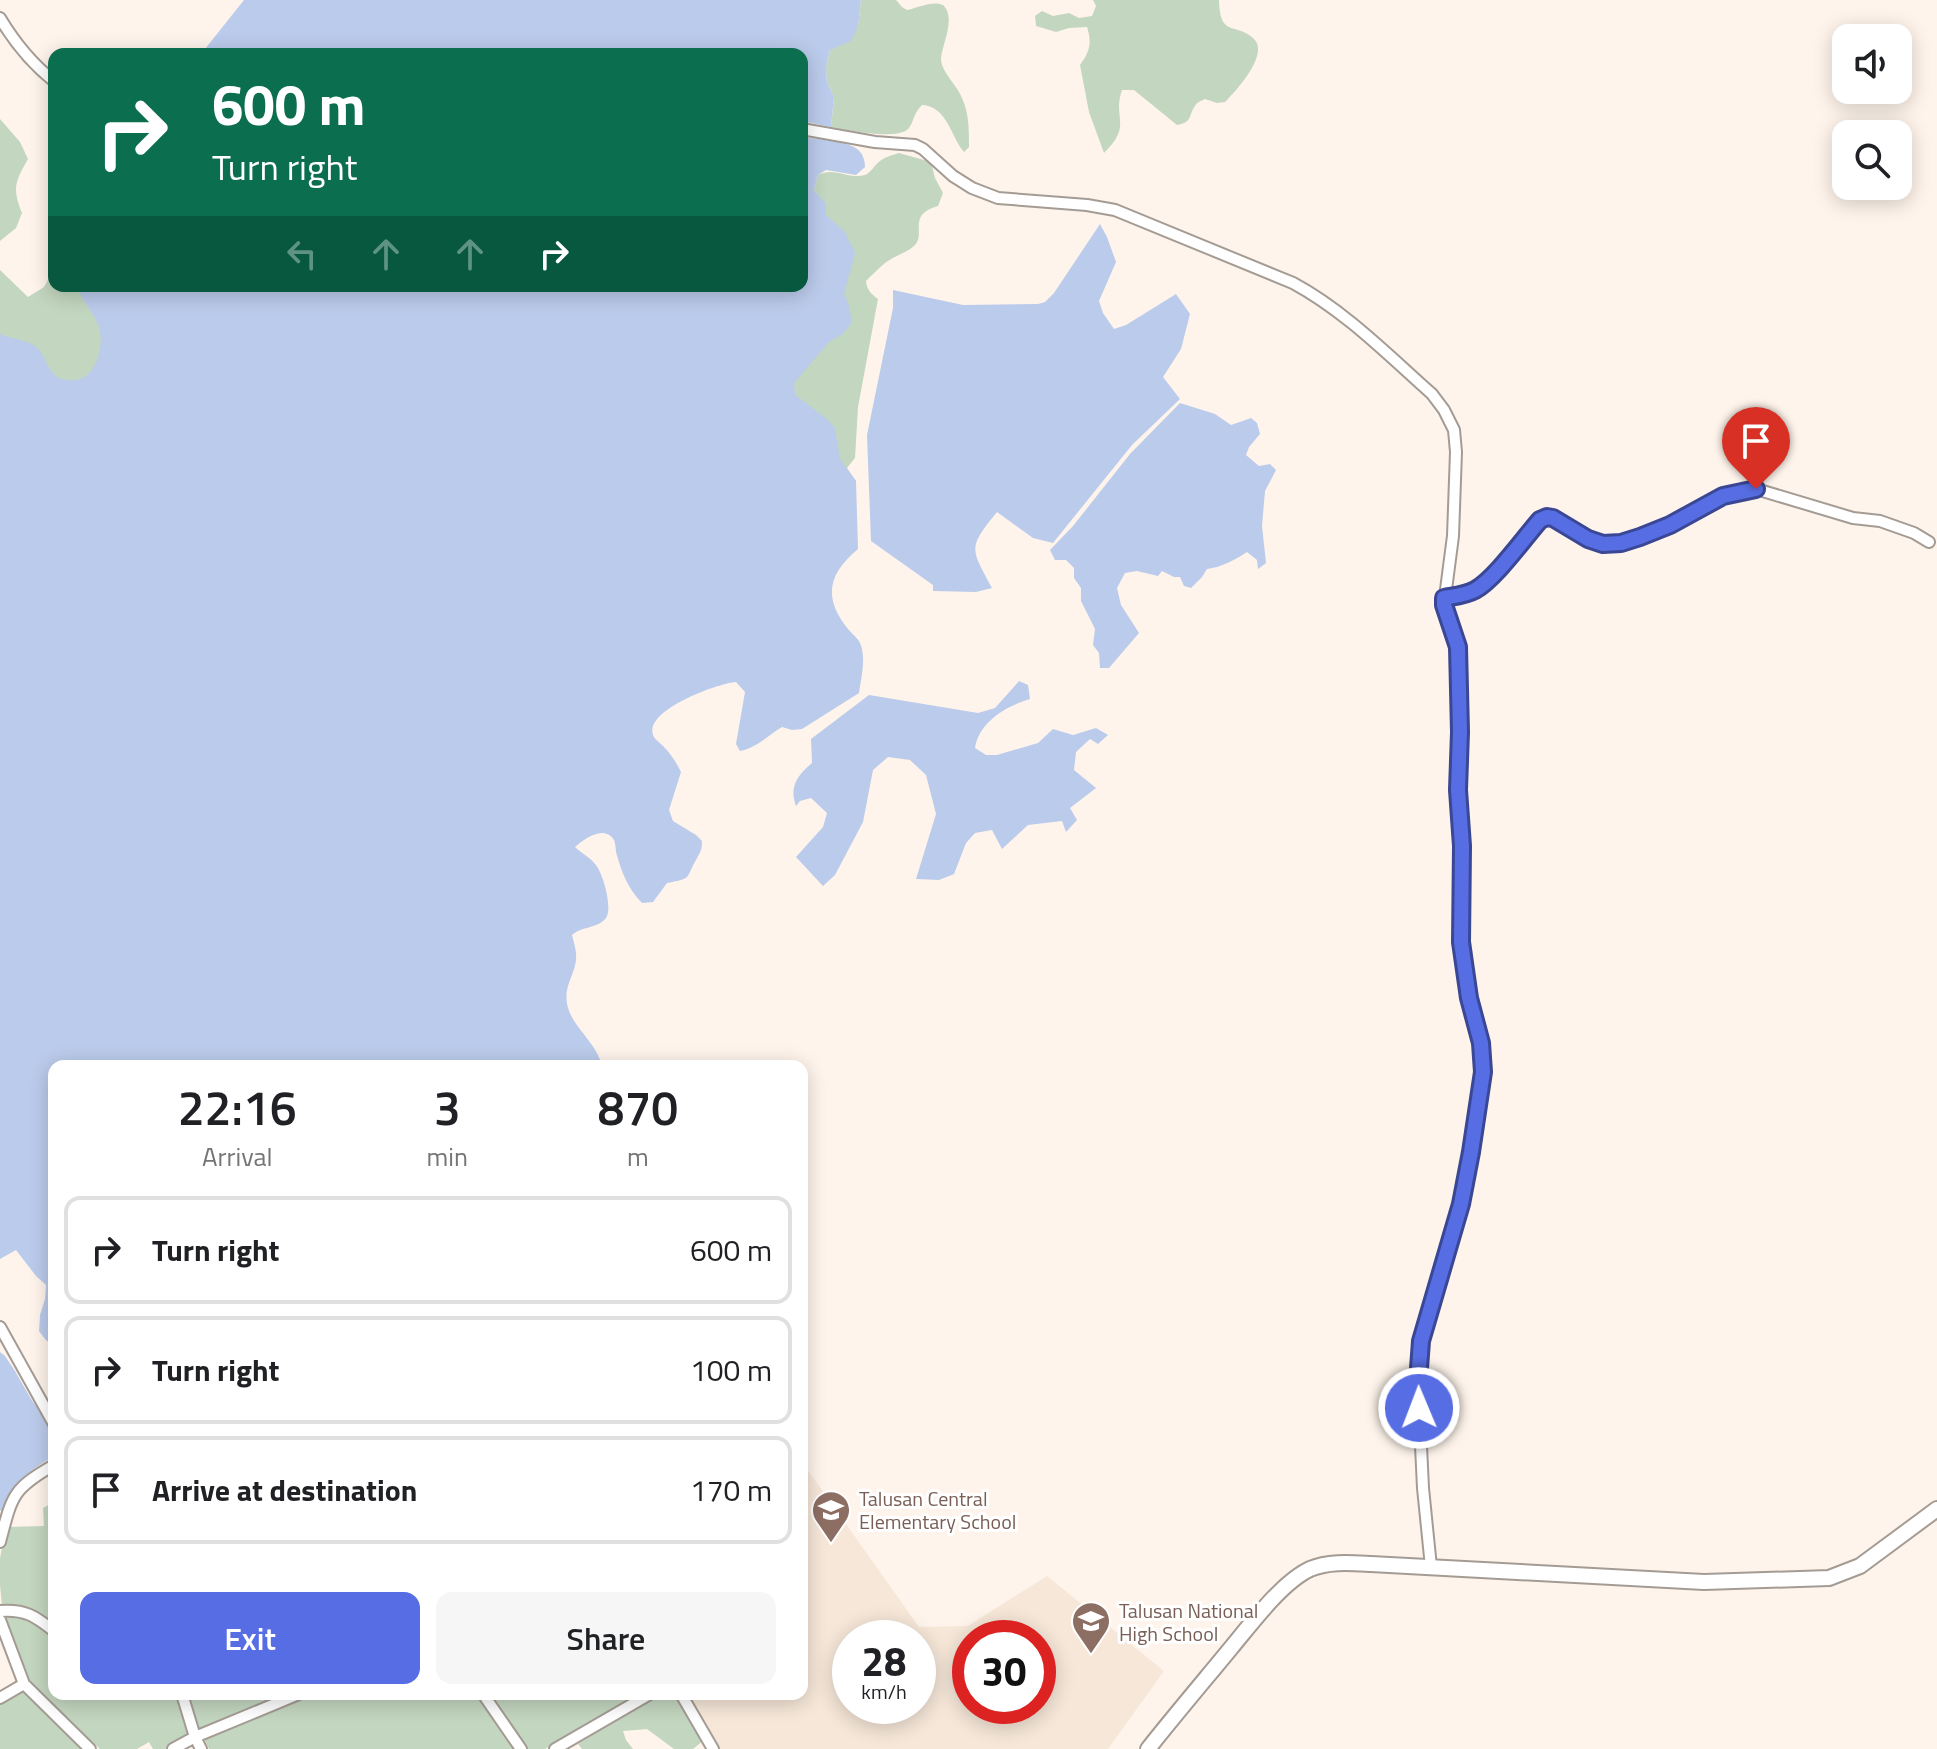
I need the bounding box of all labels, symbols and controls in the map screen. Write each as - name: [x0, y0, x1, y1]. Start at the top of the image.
- map controls: [1832, 24, 1912, 200]
- button: sound: [1832, 24, 1912, 104]
- text: 600 m: [212, 62, 365, 147]
- icon: right: [80, 80, 184, 184]
- button: search: [1832, 120, 1912, 200]
- text: Turn right: [212, 139, 357, 194]
- icon: left: [280, 232, 324, 276]
- icon: ahead: [364, 232, 408, 276]
- icon: ahead: [448, 232, 492, 276]
- icon: right: [532, 232, 576, 276]
- pin: [1722, 407, 1790, 489]
- icon: arrive: [1734, 419, 1778, 463]
- text: 22:16: [178, 1071, 297, 1144]
- text: 3: [434, 1071, 461, 1144]
- text: 870: [598, 1071, 678, 1144]
- text: Arrival: [202, 1137, 272, 1176]
- text: min: [426, 1137, 468, 1176]
- text: m: [627, 1137, 649, 1176]
- text: Turn right: [152, 1227, 280, 1273]
- text: 600 m: [690, 1227, 772, 1273]
- icon: right: [84, 1228, 128, 1272]
- text: Turn right: [152, 1347, 280, 1393]
- text: 100 m: [690, 1347, 772, 1393]
- icon: right: [84, 1348, 128, 1392]
- position arrow: [1377, 1366, 1461, 1450]
- text: Arrive at destination: [152, 1467, 417, 1513]
- text: 170 m: [690, 1467, 772, 1513]
- icon: arrive: [84, 1468, 128, 1512]
- place label: Talusan Central Elementary School: [859, 1483, 1016, 1537]
- school or university icon: Talusan Central Elementary School: [810, 1489, 852, 1544]
- button: Exit: [80, 1592, 420, 1684]
- button: Share: [436, 1592, 776, 1684]
- place label: Talusan National High School: [1119, 1595, 1258, 1649]
- school or university icon: Talusan National High School: [1070, 1600, 1112, 1655]
- speed limit sign: 30: [952, 1620, 1056, 1724]
- text: 28: [862, 1631, 906, 1692]
- text: km/h: [861, 1676, 907, 1707]

